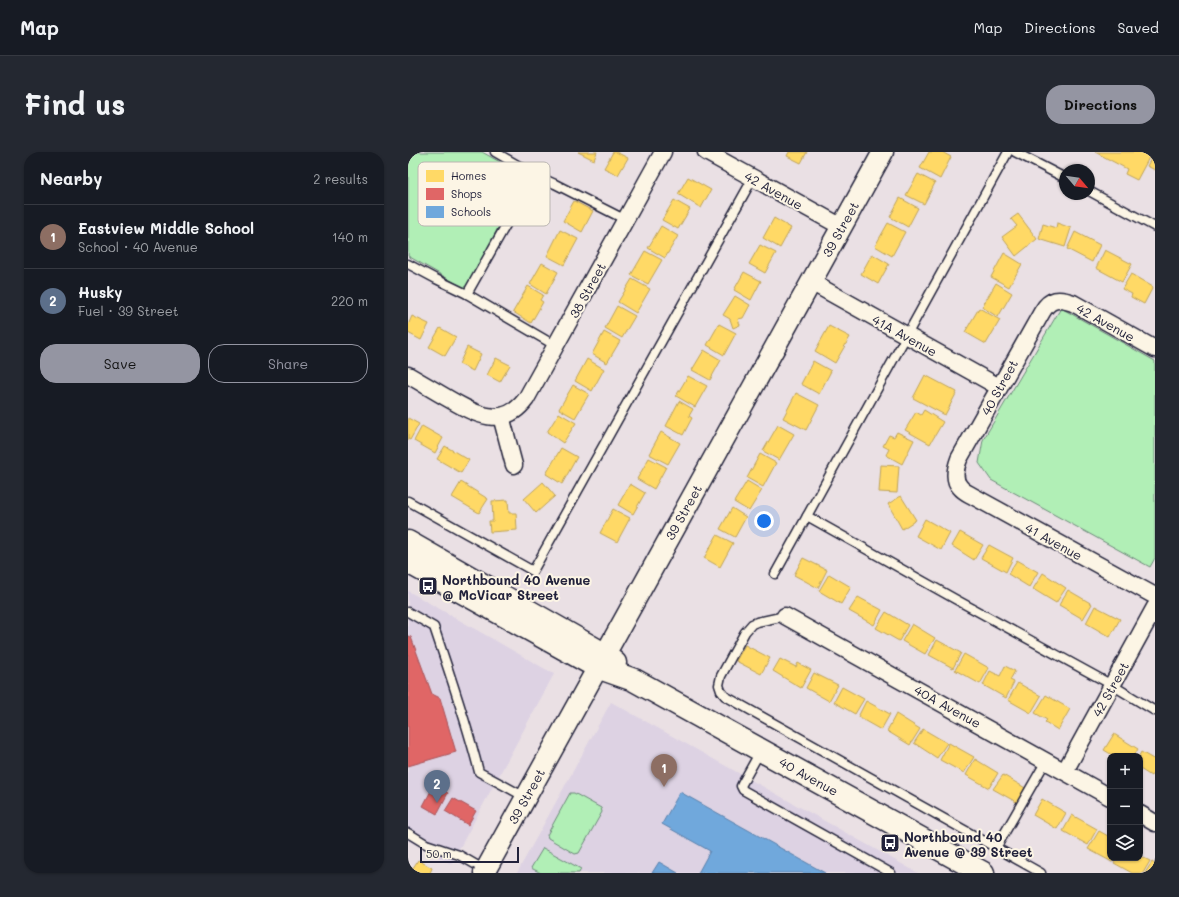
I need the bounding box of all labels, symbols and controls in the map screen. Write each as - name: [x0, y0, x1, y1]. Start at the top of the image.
- text: Map: [20, 15, 59, 40]
- text: Map: [974, 18, 1002, 37]
- text: Directions: [1024, 18, 1095, 37]
- text: Saved: [1117, 18, 1159, 37]
- button: Directions: [1046, 85, 1155, 124]
- text: Find us: [24, 86, 125, 122]
- legend: [418, 162, 550, 226]
- north arrow: [1059, 164, 1095, 200]
- text: Nearby: [40, 167, 102, 189]
- street label: 42 Avenue: [742, 167, 806, 213]
- text: Homes: [451, 168, 486, 183]
- text: 2 results: [313, 170, 368, 187]
- text: Shops: [451, 186, 482, 201]
- street label: 39 Street: [818, 198, 862, 260]
- text: Schools: [451, 204, 491, 219]
- text: Eastview Middle School: [78, 218, 254, 238]
- text: 1: [50, 228, 56, 245]
- text: 140 m: [332, 228, 368, 245]
- text: School · 40 Avenue: [78, 238, 198, 255]
- street label: 38 Street: [565, 259, 609, 321]
- text: Husky: [78, 282, 122, 302]
- text: 2: [49, 292, 57, 309]
- text: 220 m: [331, 292, 368, 309]
- street label: 42 Avenue: [1074, 299, 1138, 345]
- text: Fuel · 39 Street: [78, 302, 179, 319]
- street label: 41A Avenue: [870, 310, 940, 360]
- button: Save: [40, 344, 200, 383]
- button: Share: [208, 344, 368, 383]
- street label: 40 Street: [977, 356, 1021, 418]
- street label: 39 Street: [661, 481, 705, 543]
- your location: [754, 511, 774, 531]
- street label: 41 Avenue: [1023, 518, 1085, 564]
- place label: Northbound 40 Avenue @ McVicar Street: [442, 571, 591, 603]
- bus stop icon: Northbound 40 Avenue @ McVicar Street: [417, 575, 439, 597]
- street label: 42 Street: [1088, 658, 1132, 720]
- street label: 40A Avenue: [912, 681, 984, 731]
- street label: 40 Avenue: [777, 753, 841, 799]
- map controls: [1107, 753, 1143, 861]
- button: +: [1107, 753, 1143, 789]
- pin: 1: [651, 754, 677, 787]
- street label: 39 Street: [504, 765, 548, 827]
- pin: 2: [424, 770, 450, 803]
- button: −: [1107, 789, 1143, 825]
- button: layers: [1107, 825, 1143, 861]
- place label: Northbound 40 Avenue @ 39 Street: [904, 828, 1033, 860]
- bus stop icon: Northbound 40 Avenue @ 39 Street: [879, 832, 901, 854]
- scale bar: [420, 845, 519, 864]
- text: 50 m: [426, 846, 452, 861]

